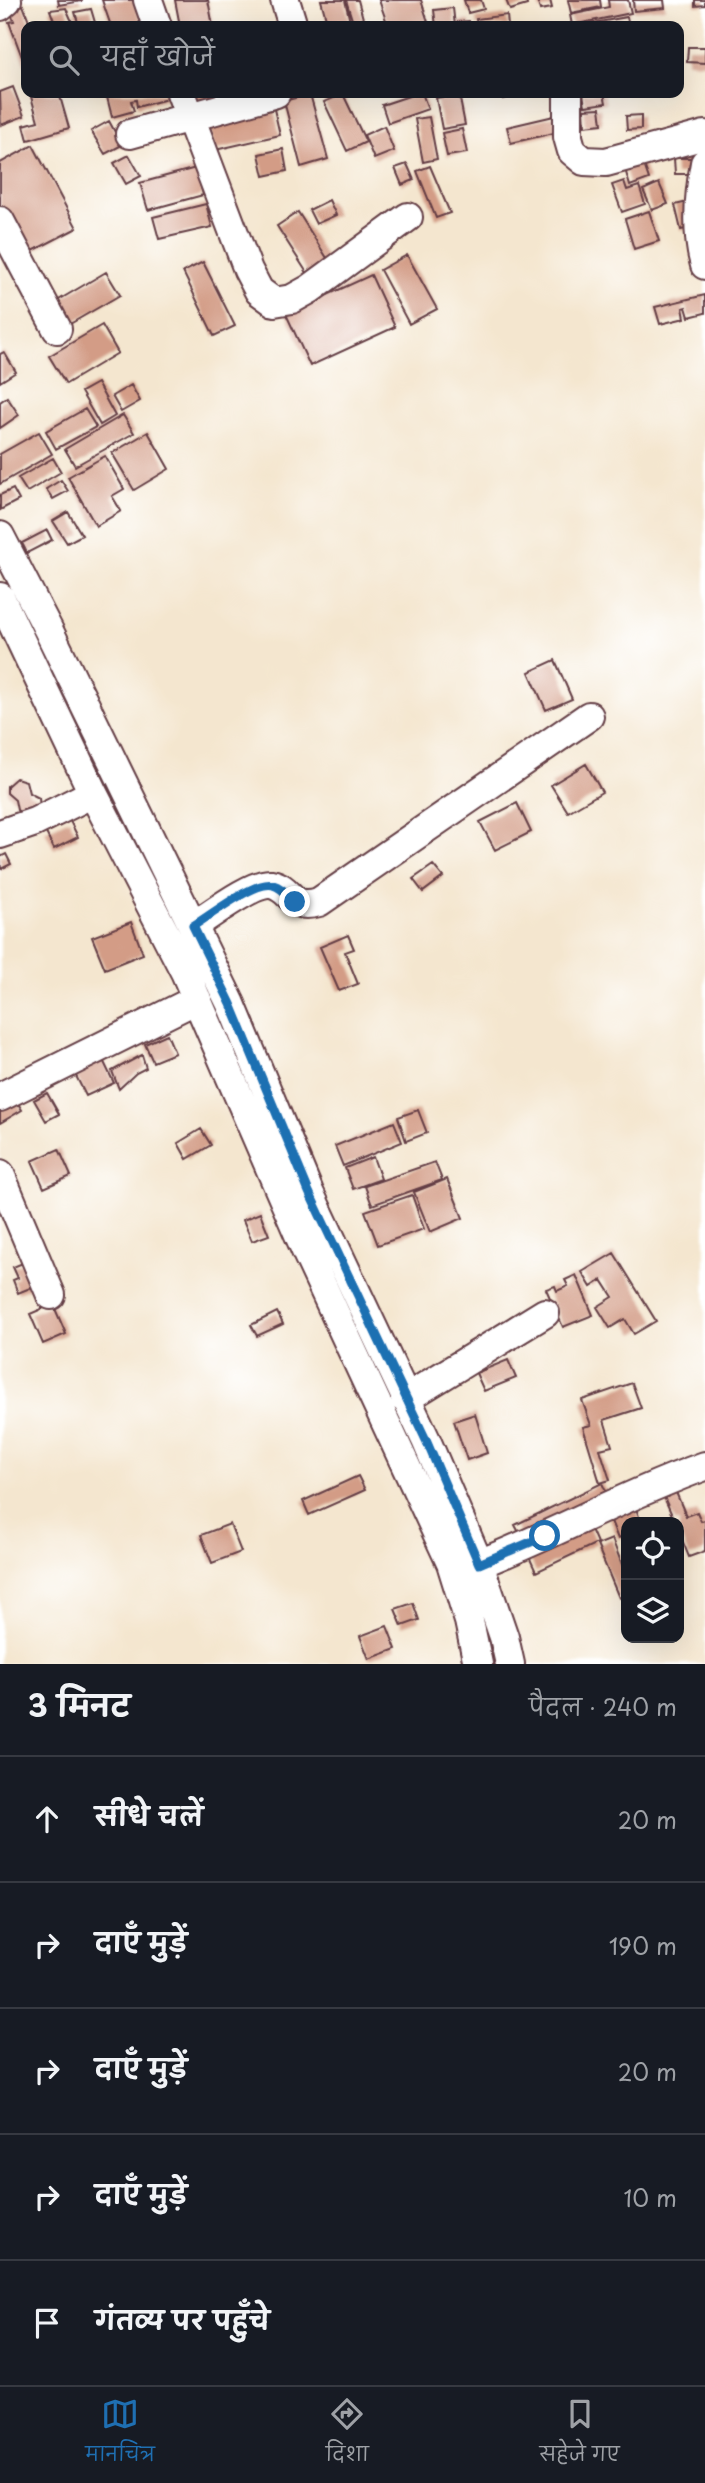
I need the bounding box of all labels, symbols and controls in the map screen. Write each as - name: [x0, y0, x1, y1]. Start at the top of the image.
- search box: [21, 21, 684, 98]
- text: यहाँ खोजें: [101, 36, 215, 75]
- icon: search: [45, 41, 83, 79]
- route end: [279, 886, 310, 917]
- map controls: [621, 1517, 684, 1643]
- button: locate: [621, 1517, 684, 1580]
- route start: [529, 1520, 560, 1551]
- button: layers: [621, 1580, 684, 1643]
- text: 3 मिनट: [28, 1682, 130, 1727]
- text: पैदल · 240 m: [529, 1689, 677, 1724]
- text: सीधे चलें: [95, 1796, 203, 1835]
- icon: ahead: [28, 1800, 66, 1838]
- text: 20 m: [618, 1802, 677, 1837]
- text: दाएँ मुड़ें: [95, 1922, 187, 1961]
- icon: right: [28, 1926, 66, 1964]
- text: 190 m: [609, 1928, 677, 1963]
- text: दाएँ मुड़ें: [95, 2048, 187, 2087]
- icon: right: [28, 2052, 66, 2090]
- text: 20 m: [618, 2054, 677, 2089]
- text: दाएँ मुड़ें: [95, 2174, 187, 2213]
- icon: right: [28, 2178, 66, 2216]
- text: 10 m: [623, 2180, 677, 2215]
- text: गंतव्य पर पहुँचे: [95, 2300, 270, 2339]
- icon: arrive: [28, 2304, 66, 2342]
- tab: मानचित्र: [85, 2395, 155, 2475]
- tab: दिशा: [326, 2395, 369, 2475]
- tab: सहेजे गए: [539, 2395, 620, 2475]

